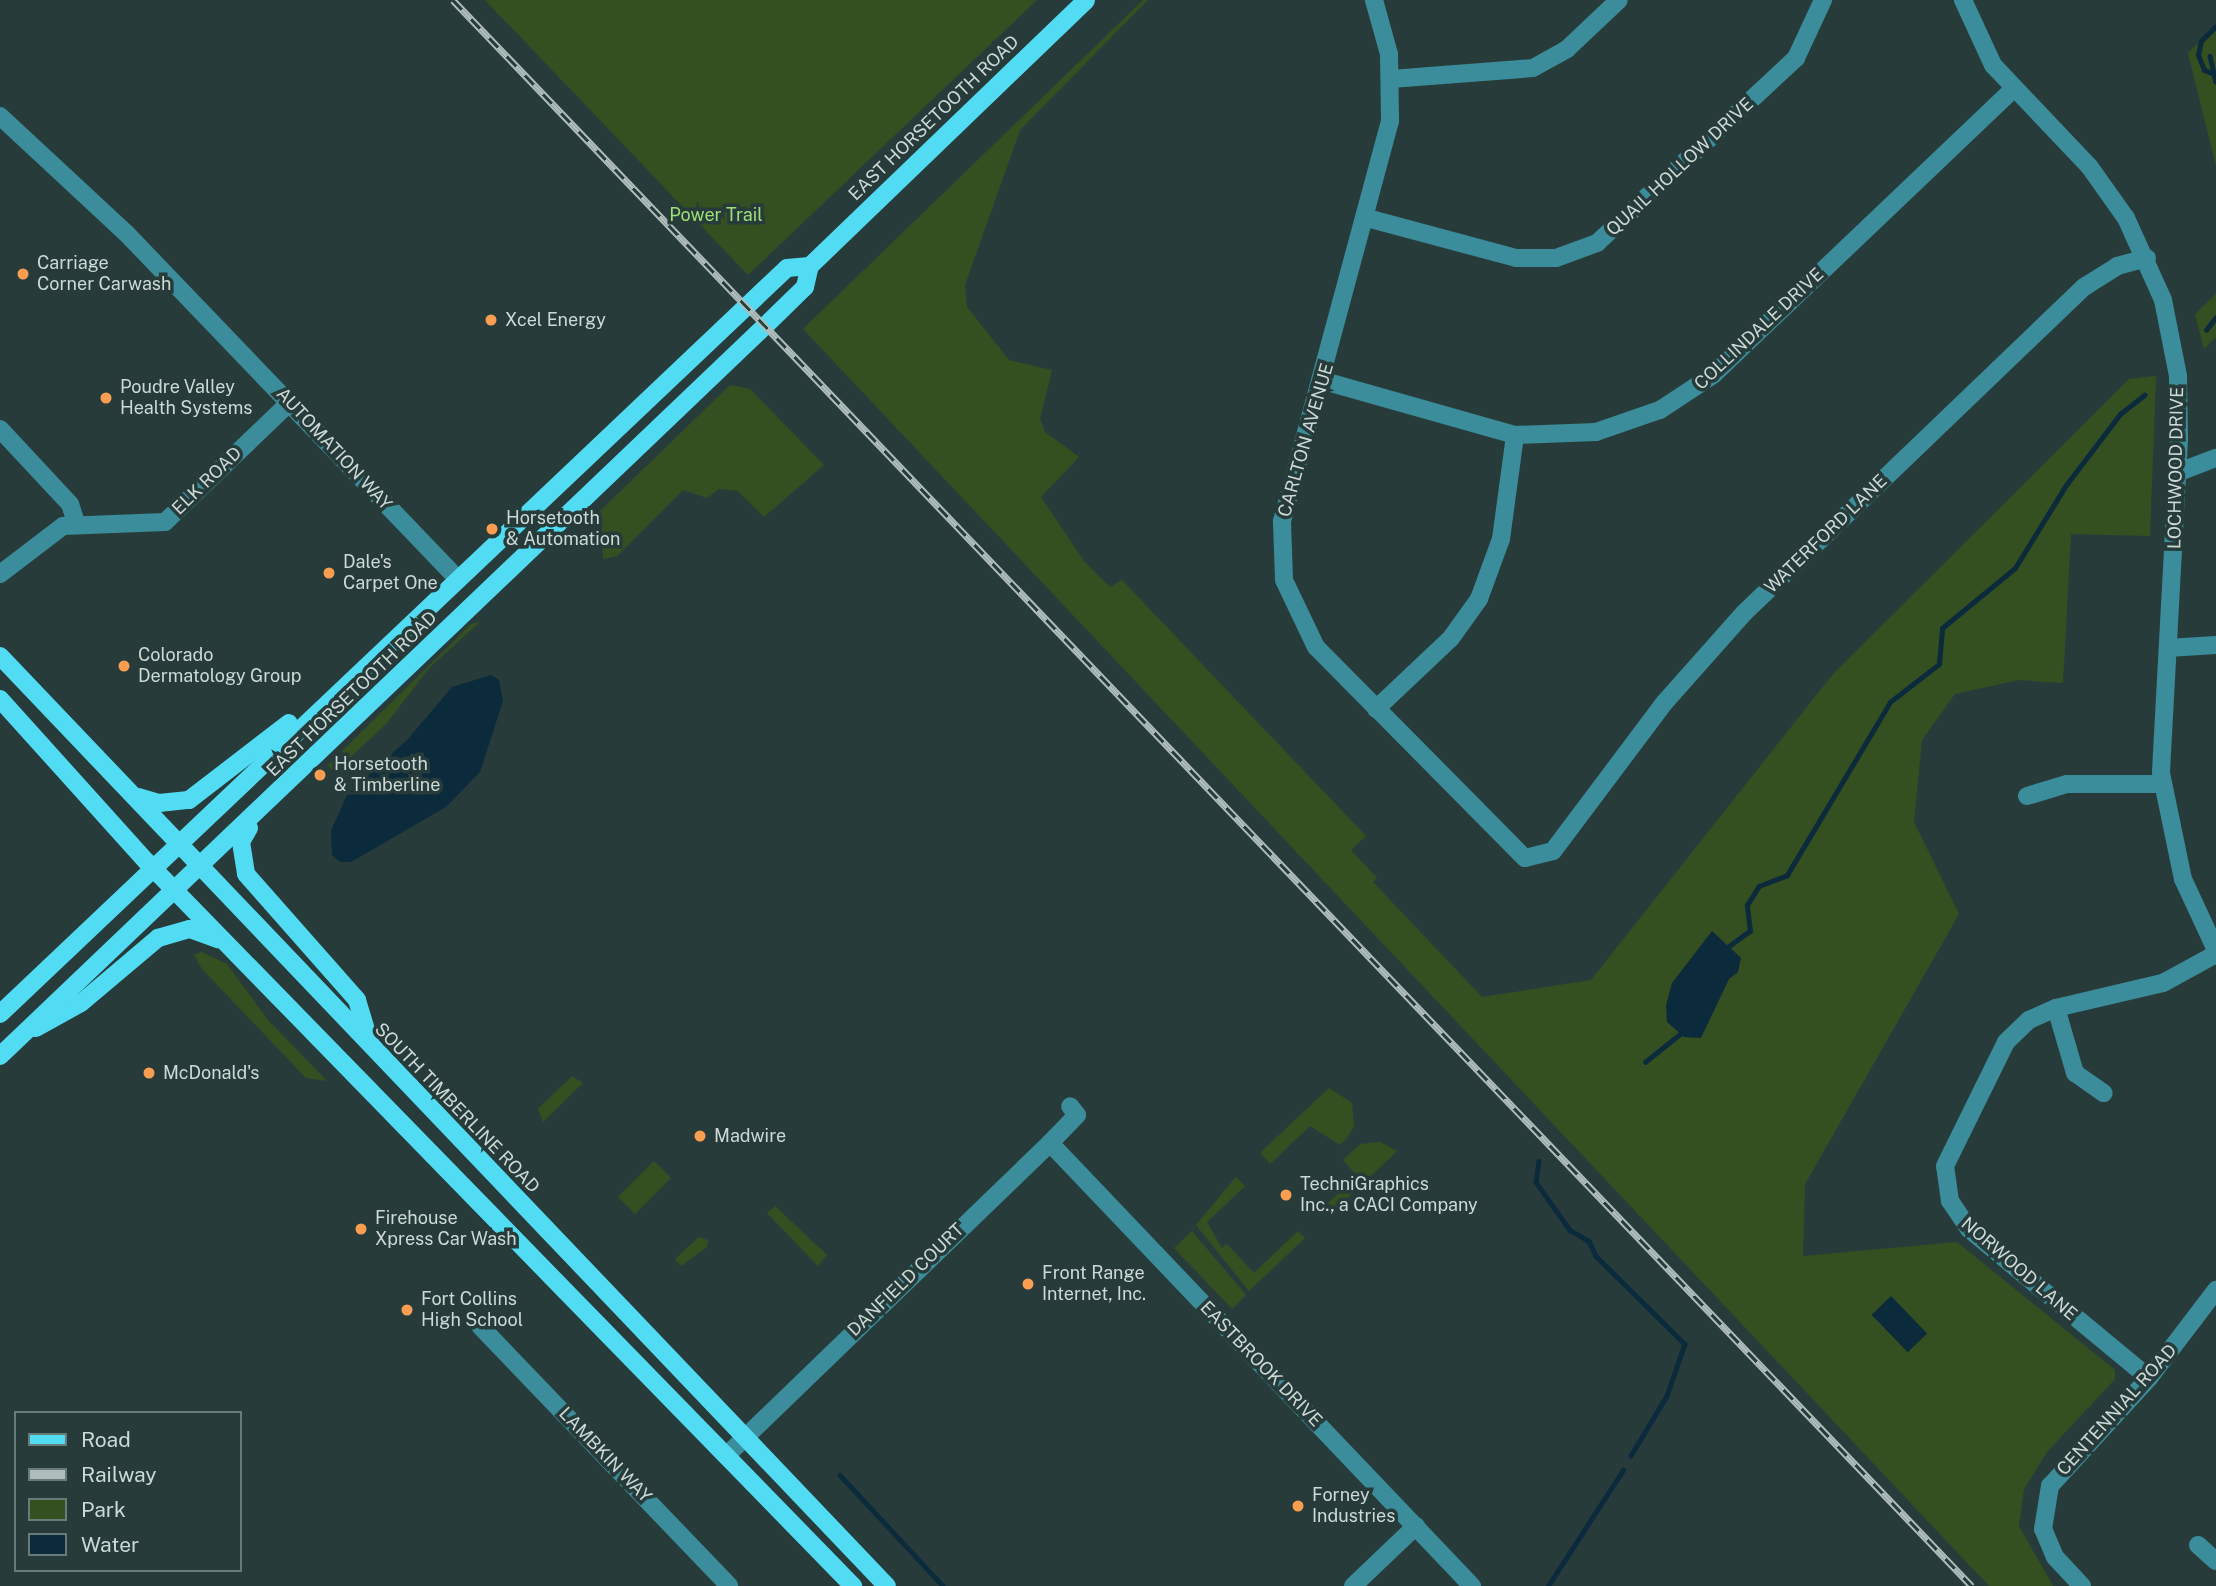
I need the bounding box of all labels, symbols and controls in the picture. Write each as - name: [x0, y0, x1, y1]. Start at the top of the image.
- street label: EAST HORSETOOTH ROAD: [844, 31, 1024, 205]
- street label: QUAIL HOLLOW DRIVE: [1602, 93, 1758, 241]
- park label: Power Trail: [669, 204, 763, 226]
- place label: Carriage Corner Carwash: [37, 253, 171, 296]
- street label: COLLINDALE DRIVE: [1690, 264, 1828, 394]
- marker: Carriage Corner Carwash: [15, 266, 31, 282]
- place label: Xcel Energy: [505, 309, 606, 331]
- marker: Xcel Energy: [483, 312, 499, 328]
- street label: CARLTON AVENUE: [1274, 361, 1338, 519]
- place label: Poudre Valley Health Systems: [120, 377, 252, 420]
- street label: AUTOMATION WAY: [272, 383, 396, 515]
- street label: LOCHWOOD DRIVE: [2164, 387, 2188, 549]
- marker: Poudre Valley Health Systems: [98, 390, 114, 406]
- street label: ELK ROAD: [168, 443, 246, 519]
- street label: WATERFORD LANE: [1760, 470, 1892, 598]
- place label: Horsetooth & Automation: [506, 508, 620, 550]
- marker: Horsetooth & Automation: [484, 521, 500, 537]
- place label: Dale's Carpet One: [343, 552, 438, 594]
- marker: Dale's Carpet One: [321, 565, 337, 581]
- street label: EAST HORSETOOTH ROAD: [262, 607, 442, 781]
- place label: Colorado Dermatology Group: [138, 645, 302, 688]
- marker: Colorado Dermatology Group: [116, 658, 132, 674]
- place label: Horsetooth & Timberline: [334, 754, 440, 796]
- marker: Horsetooth & Timberline: [312, 767, 328, 783]
- street label: SOUTH TIMBERLINE ROAD: [370, 1018, 544, 1198]
- place label: McDonald's: [163, 1062, 259, 1084]
- marker: McDonald's: [141, 1065, 157, 1081]
- place label: Madwire: [714, 1125, 786, 1147]
- marker: Madwire: [692, 1128, 708, 1144]
- place label: TechniGraphics Inc., a CACI Company: [1300, 1174, 1478, 1216]
- marker: TechniGraphics Inc., a CACI Company: [1278, 1187, 1294, 1203]
- place label: Firehouse Xpress Car Wash: [375, 1208, 517, 1250]
- street label: NORWOOD LANE: [1957, 1213, 2081, 1325]
- street label: DANFIELD COURT: [843, 1219, 969, 1341]
- marker: Firehouse Xpress Car Wash: [353, 1221, 369, 1237]
- place label: Front Range Internet, Inc.: [1042, 1263, 1146, 1306]
- marker: Front Range Internet, Inc.: [1020, 1276, 1036, 1292]
- place label: Fort Collins High School: [421, 1289, 523, 1332]
- street label: EASTBROOK DRIVE: [1195, 1297, 1327, 1431]
- marker: Fort Collins High School: [399, 1302, 415, 1318]
- street label: CENTENNIAL ROAD: [2052, 1340, 2182, 1480]
- street label: LAMBKIN WAY: [554, 1403, 656, 1507]
- legend: [14, 1411, 242, 1572]
- text: Road: [81, 1427, 131, 1452]
- text: Railway: [81, 1462, 157, 1487]
- place label: Forney Industries: [1312, 1485, 1395, 1528]
- text: Park: [81, 1497, 126, 1522]
- marker: Forney Industries: [1290, 1498, 1306, 1514]
- text: Water: [81, 1532, 139, 1557]

